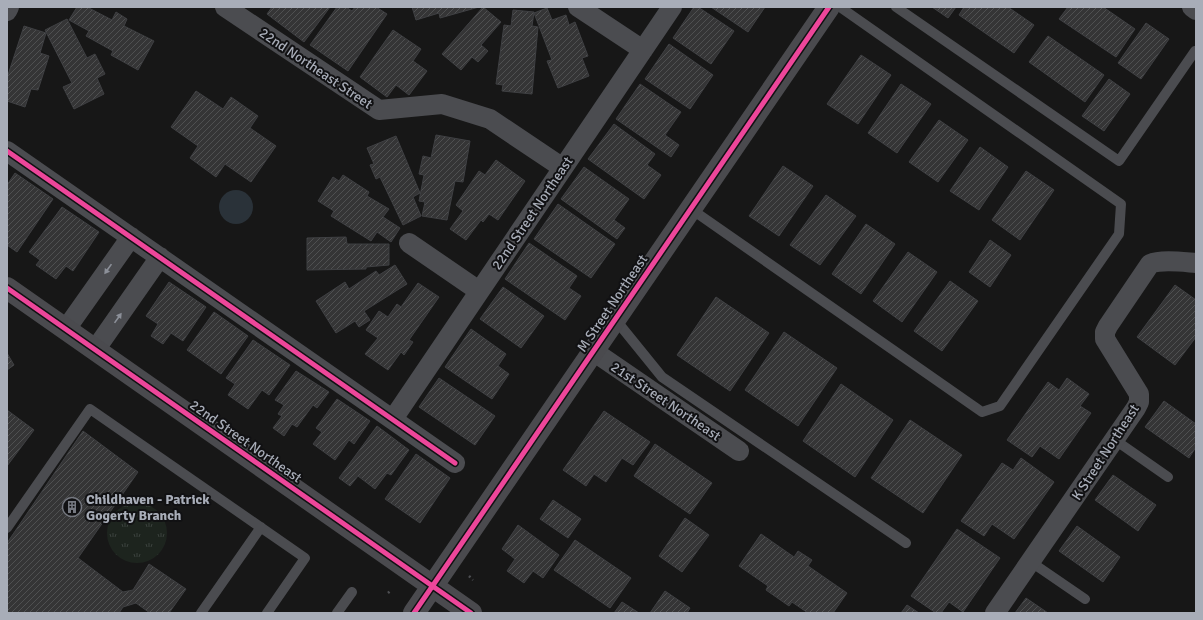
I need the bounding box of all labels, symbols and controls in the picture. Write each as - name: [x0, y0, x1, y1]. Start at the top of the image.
- street label: 22nd Northeast Street: [256, 24, 376, 113]
- street label: 22nd Street Northeast: [488, 153, 577, 273]
- street label: M Street Northeast: [574, 251, 651, 355]
- one-way arrow: [104, 263, 112, 274]
- one-way arrow: [114, 313, 122, 323]
- street label: 21st Street Northeast: [608, 358, 724, 444]
- street label: 22nd Street Northeast: [186, 396, 305, 486]
- street label: K Street Northeast: [1068, 401, 1143, 503]
- place label: Childhaven - Patrick Gogerty Branch: [86, 491, 210, 524]
- building icon: Childhaven - Patrick Gogerty Branch: [61, 496, 83, 518]

